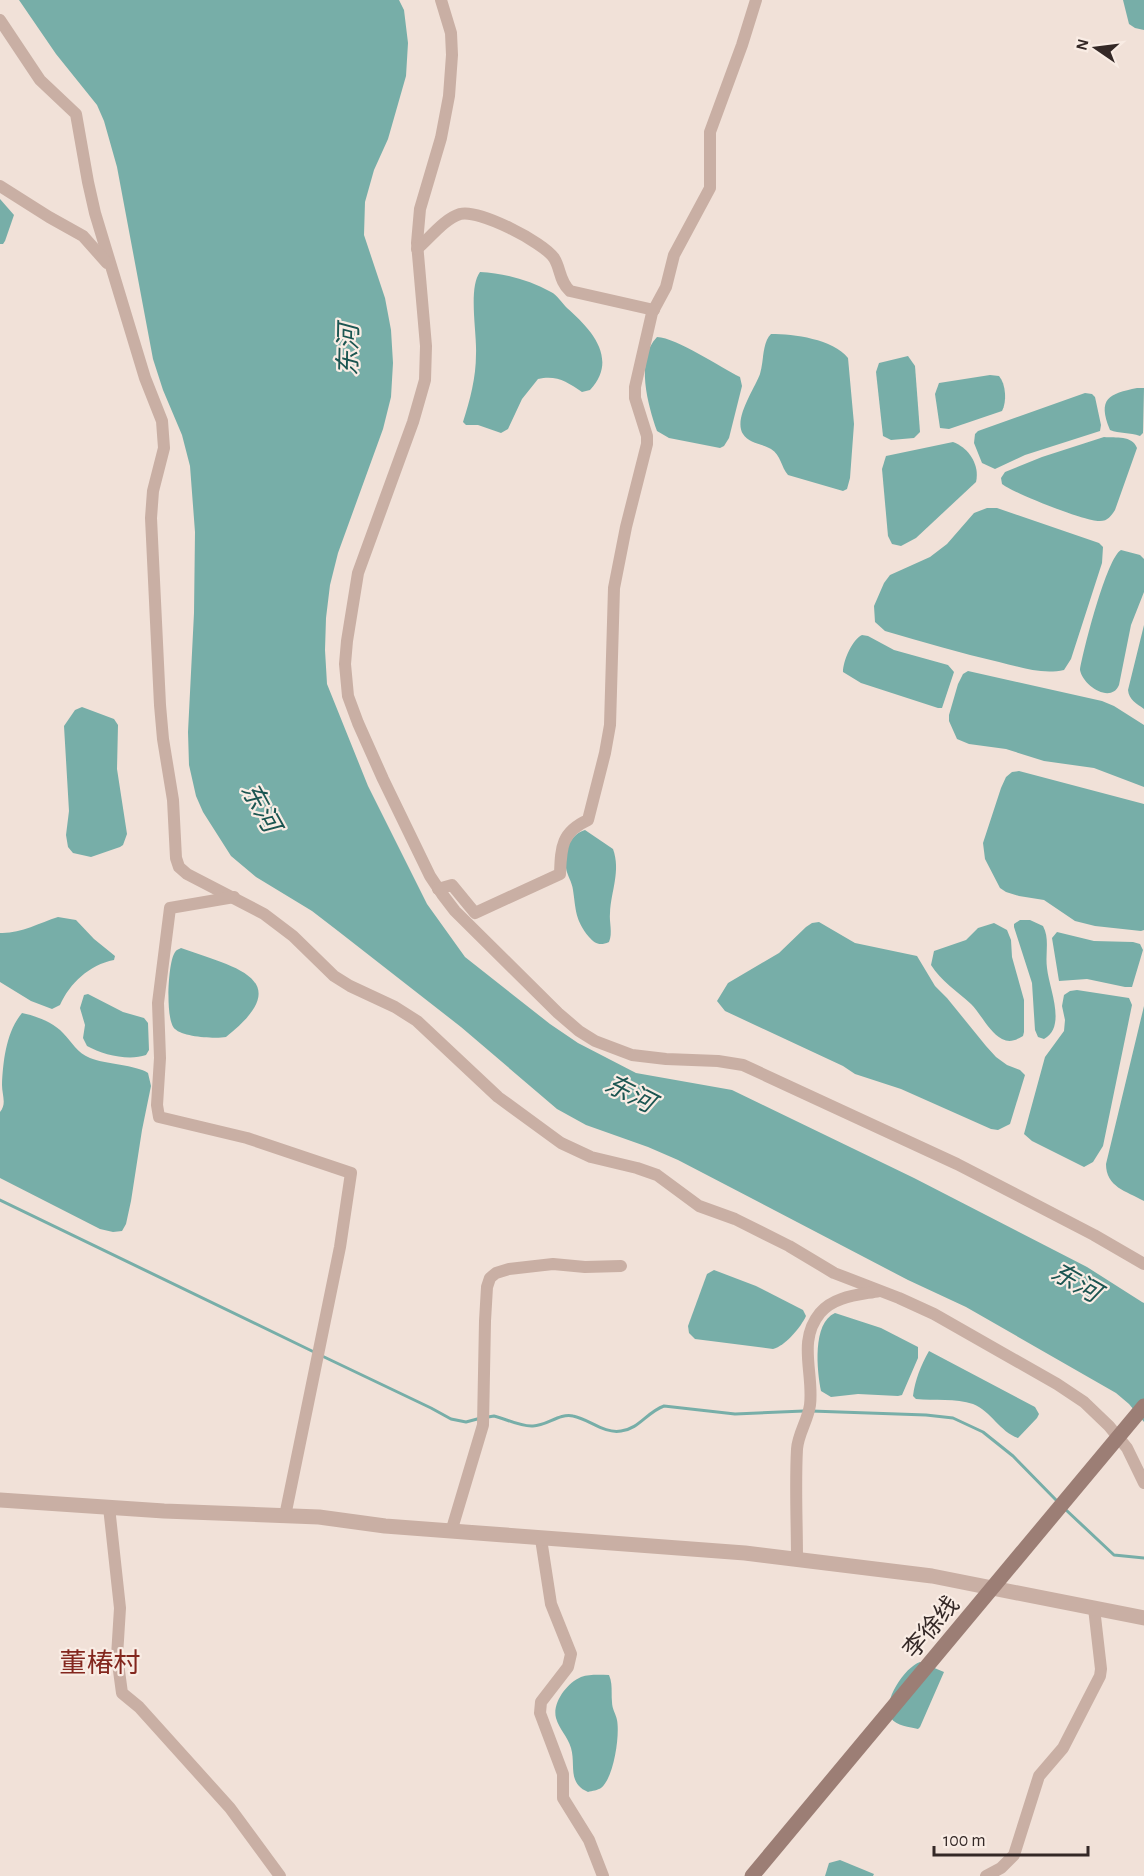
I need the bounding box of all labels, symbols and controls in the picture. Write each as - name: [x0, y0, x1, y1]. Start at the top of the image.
- north arrow: [1066, 18, 1126, 78]
- text: N: [1073, 37, 1092, 52]
- water label: 东河: [335, 319, 363, 376]
- water label: 东河: [236, 778, 287, 841]
- water label: 东河: [600, 1070, 664, 1120]
- water label: 东河: [1046, 1258, 1109, 1310]
- street label: 李徐线: [898, 1591, 964, 1663]
- district label: 董椿村: [60, 1649, 141, 1677]
- scale bar: [934, 1819, 1088, 1857]
- text: 100 m: [943, 1832, 986, 1850]

